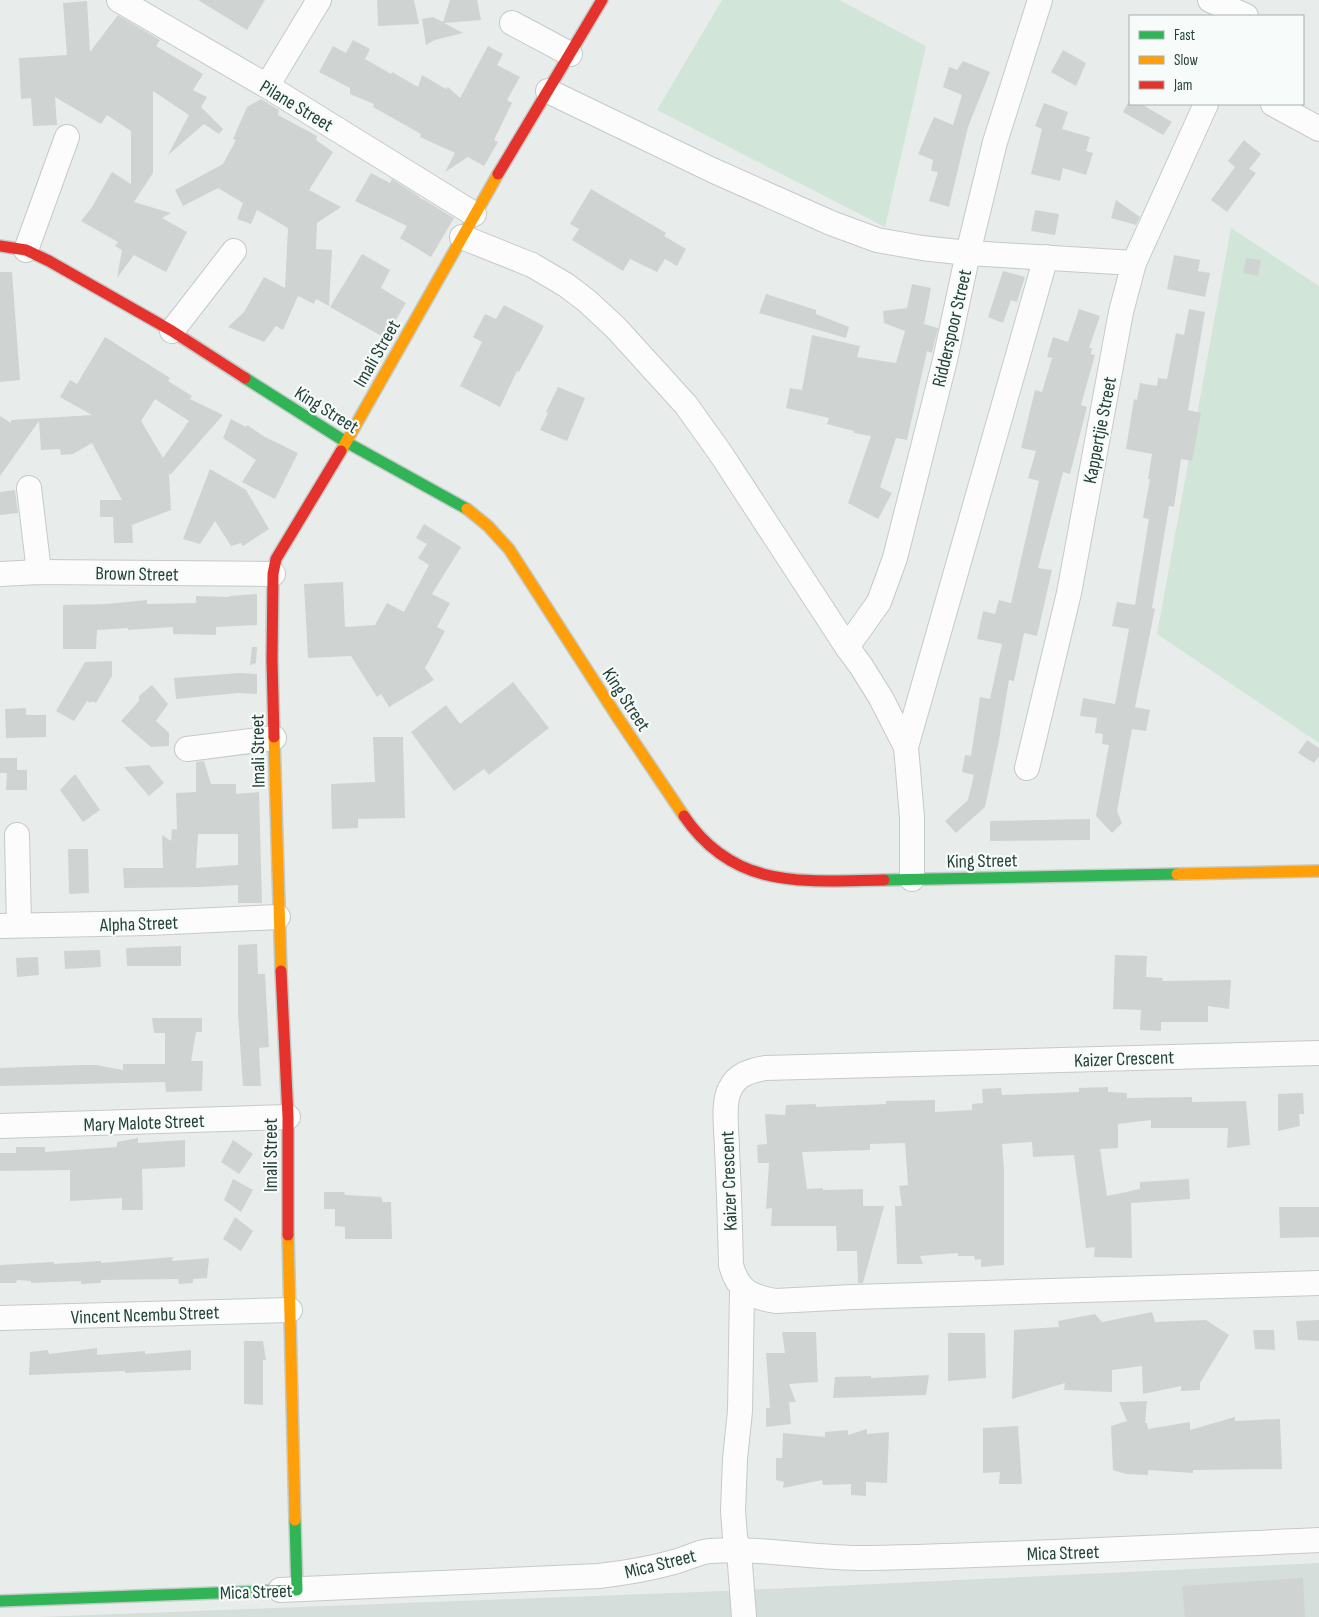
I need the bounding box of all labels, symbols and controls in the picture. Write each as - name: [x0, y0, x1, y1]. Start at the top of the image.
- legend: [1129, 15, 1304, 105]
- text: Fast: [1174, 26, 1196, 45]
- text: Slow: [1174, 51, 1198, 70]
- street label: Pilane Street: [255, 75, 337, 137]
- text: Jam: [1173, 76, 1192, 95]
- street label: Ridderspoor Street: [928, 267, 977, 389]
- street label: Imali Street: [349, 316, 406, 392]
- street label: Kappertjie Street: [1079, 375, 1122, 486]
- street label: King Street: [290, 382, 363, 439]
- street label: Brown Street: [95, 562, 179, 587]
- street label: King Street: [597, 664, 655, 736]
- street label: Imali Street: [246, 714, 271, 788]
- street label: King Street: [946, 849, 1018, 874]
- street label: Alpha Street: [99, 912, 179, 937]
- street label: Kaizer Crescent: [1074, 1046, 1175, 1073]
- street label: Mary Malote Street: [83, 1110, 205, 1137]
- street label: Imali Street: [260, 1118, 283, 1192]
- street label: Kaizer Crescent: [716, 1130, 743, 1231]
- street label: Vincent Ncembu Street: [70, 1301, 220, 1330]
- street label: Mica Street: [1026, 1541, 1100, 1566]
- street label: Mica Street: [622, 1544, 699, 1584]
- street label: Mica Street: [219, 1580, 293, 1605]

